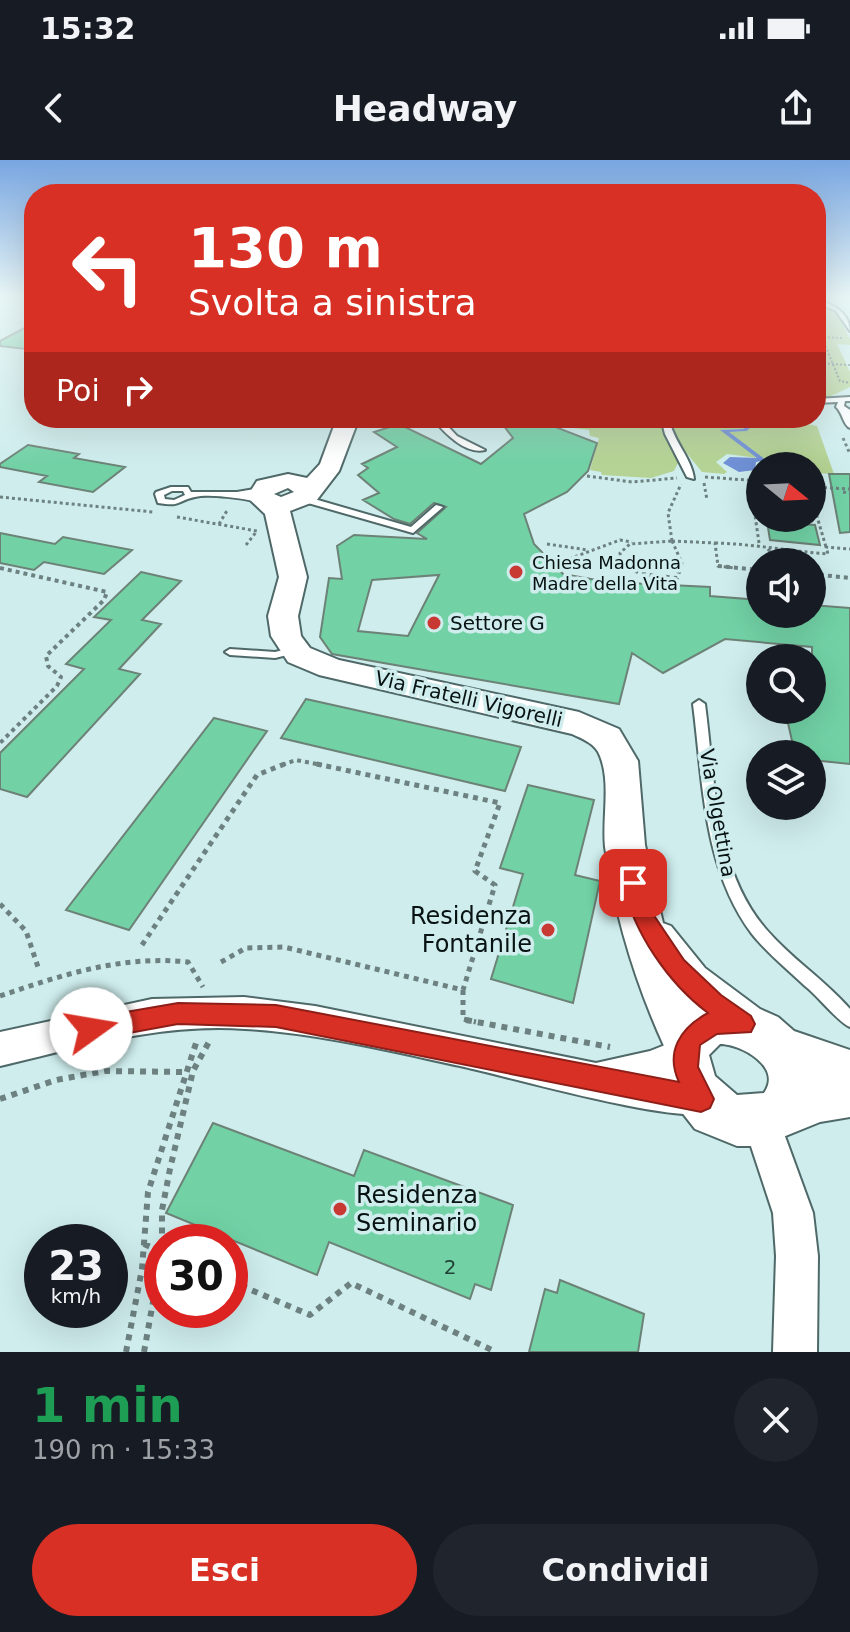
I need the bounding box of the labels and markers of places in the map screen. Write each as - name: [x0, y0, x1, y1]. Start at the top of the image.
- place label: Chiesa Madonna Madre della Vita: [532, 552, 681, 594]
- marker: Chiesa Madonna Madre della Vita: [507, 563, 525, 581]
- place label: Settore G: [450, 611, 545, 635]
- marker: Settore G: [425, 614, 443, 632]
- pin: [599, 849, 667, 917]
- place label: Residenza Fontanile: [410, 902, 532, 958]
- marker: Residenza Fontanile: [539, 921, 557, 939]
- place label: Residenza Seminario: [356, 1181, 478, 1237]
- marker: Residenza Seminario: [331, 1200, 349, 1218]

